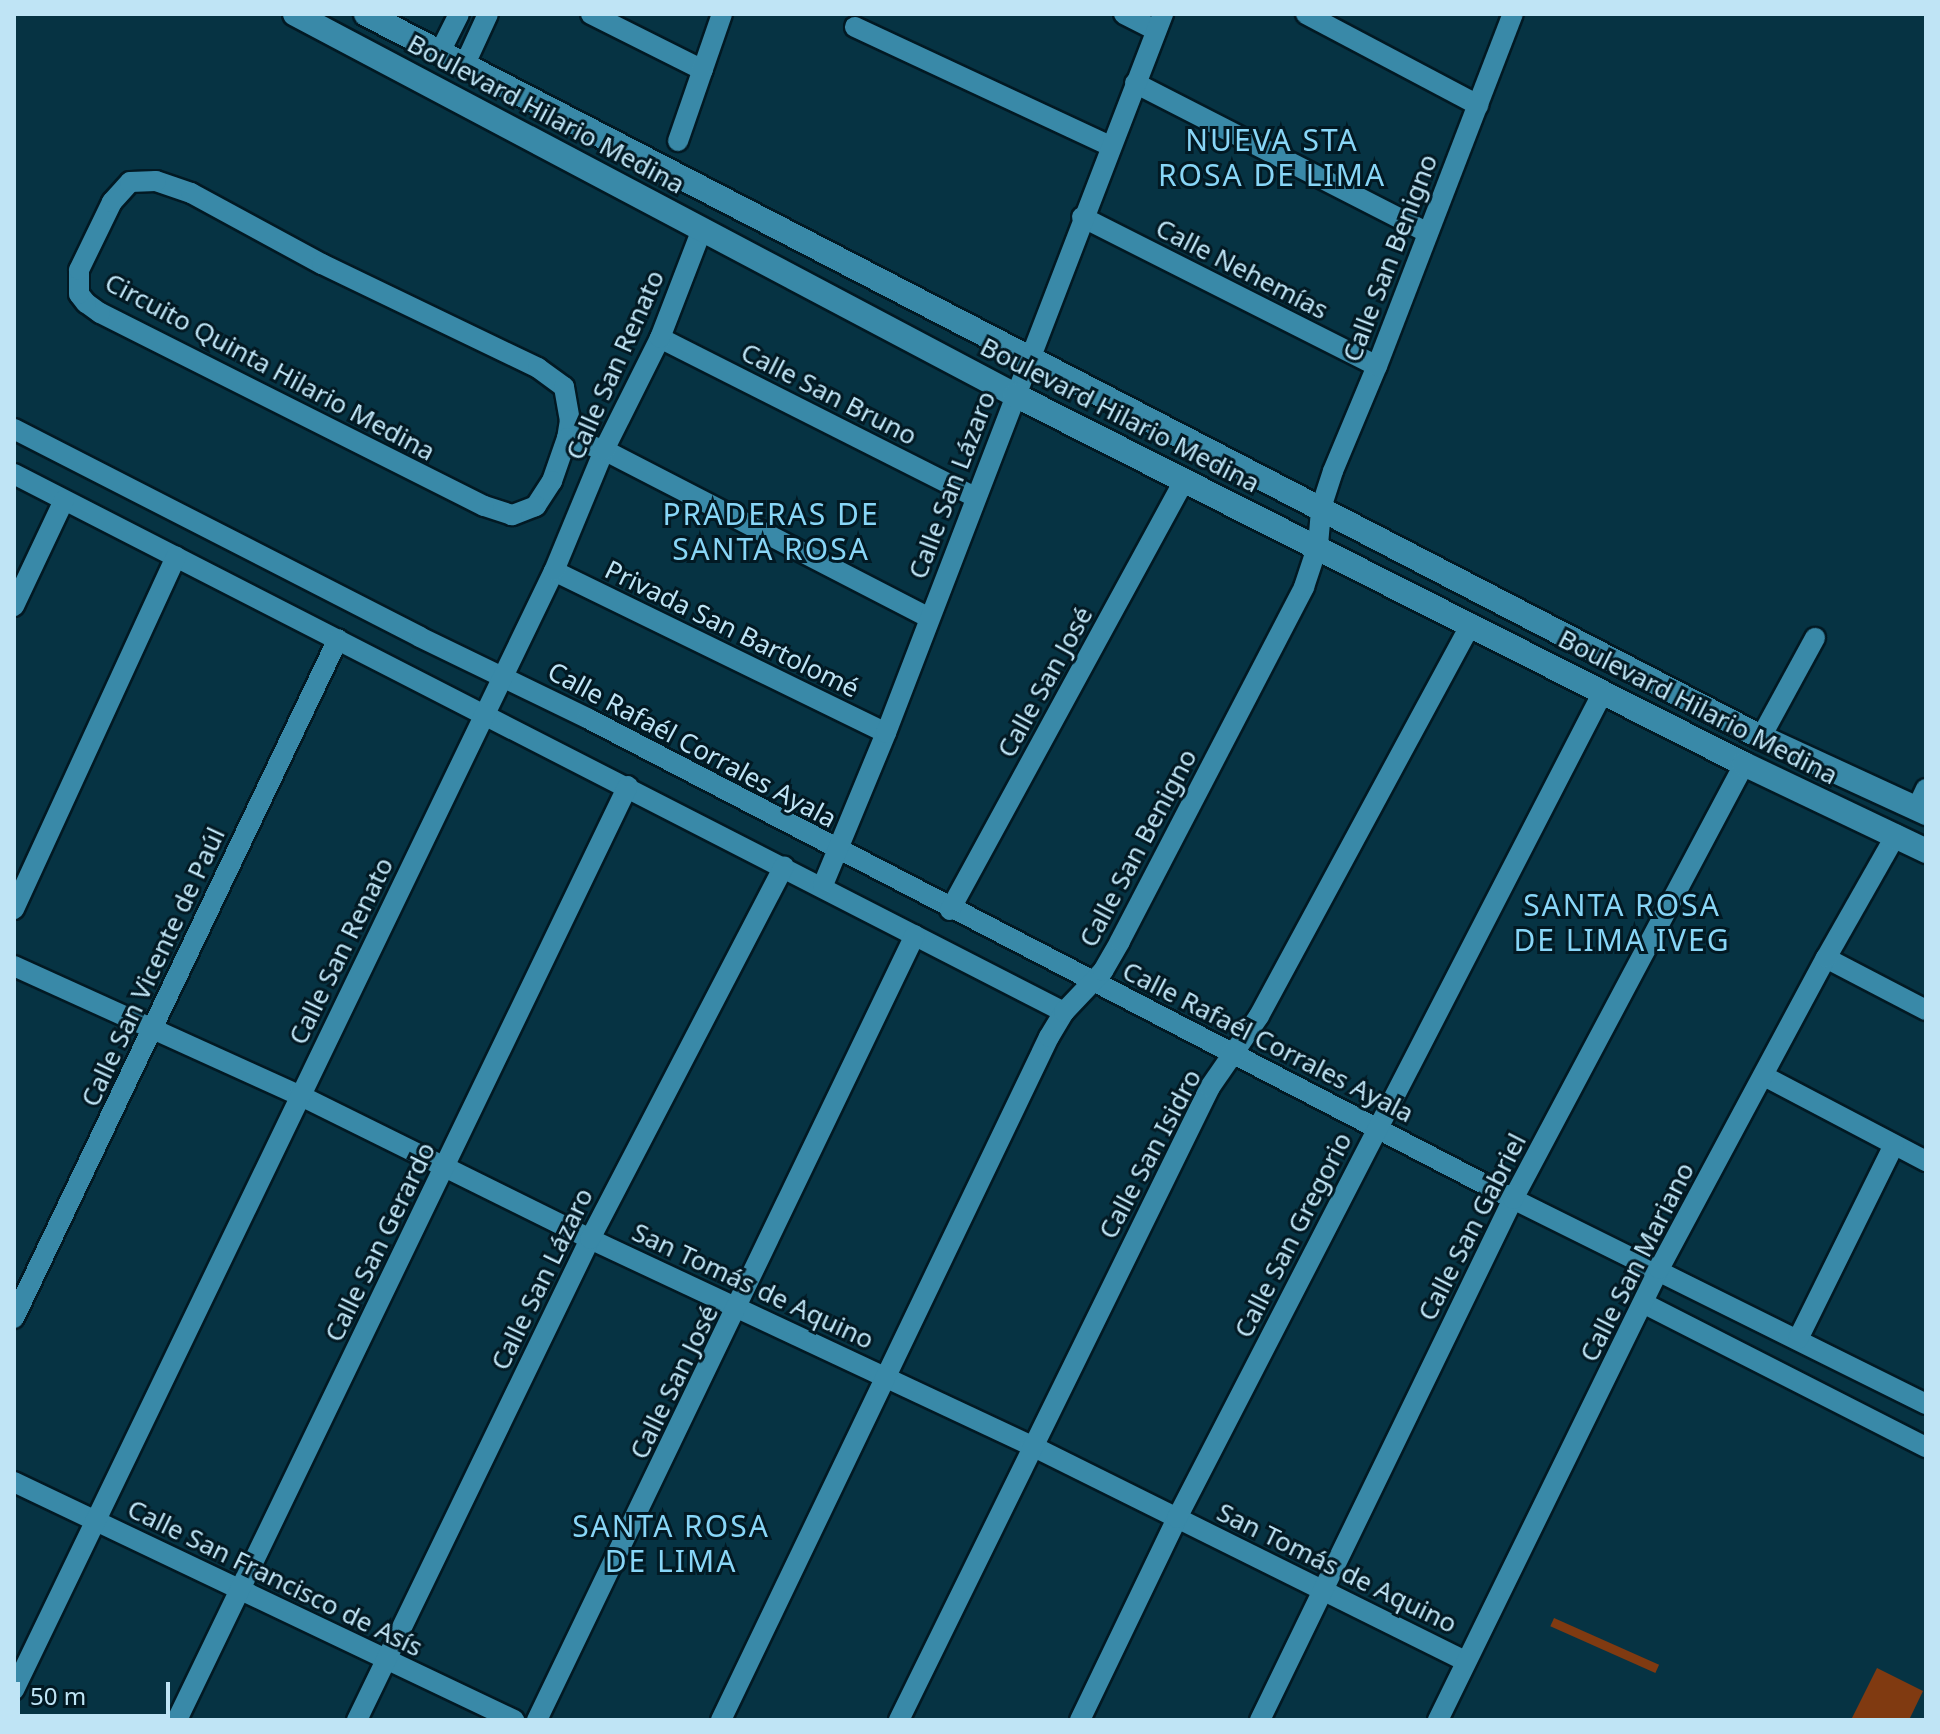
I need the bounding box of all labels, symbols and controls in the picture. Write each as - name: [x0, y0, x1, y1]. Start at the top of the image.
- street label: Boulevard Hilario Medina: [402, 28, 690, 200]
- district label: NUEVA STA ROSA DE LIMA: [1158, 122, 1386, 192]
- street label: Calle San Benigno: [1336, 150, 1444, 366]
- street label: Calle Nehemías: [1151, 212, 1333, 326]
- street label: Calle San Renato: [559, 265, 671, 465]
- street label: Circuito Quinta Hilario Medina: [100, 267, 440, 467]
- street label: Boulevard Hilario Medina: [975, 331, 1265, 499]
- street label: Calle San Bruno: [736, 336, 922, 452]
- street label: Calle San Lázaro: [902, 387, 1002, 583]
- district label: PRADERAS DE SANTA ROSA: [662, 496, 880, 566]
- street label: Privada San Bartolomé: [600, 554, 864, 704]
- street label: Calle San José: [991, 601, 1099, 763]
- street label: Boulevard Hilario Medina: [1553, 623, 1843, 791]
- street label: Calle Rafaél Corrales Ayala: [542, 656, 842, 834]
- street label: Calle San Benigno: [1073, 744, 1203, 952]
- street label: Calle San Vicente de Paúl: [75, 822, 231, 1112]
- street label: Calle San Renato: [282, 852, 400, 1050]
- district label: SANTA ROSA DE LIMA IVEG: [1513, 887, 1731, 958]
- street label: Calle Rafaél Corrales Ayala: [1117, 955, 1419, 1129]
- street label: Calle San Isidro: [1092, 1064, 1208, 1244]
- street label: Calle San Gregorio: [1228, 1127, 1358, 1343]
- street label: Calle San Gabriel: [1411, 1128, 1533, 1326]
- street label: Calle San Gerardo: [318, 1137, 442, 1347]
- street label: Calle San Mariano: [1573, 1157, 1701, 1367]
- street label: Calle San Lázaro: [484, 1183, 600, 1375]
- street label: San Tomás de Aquino: [627, 1216, 879, 1356]
- street label: Calle San José: [623, 1300, 725, 1464]
- street label: Calle San Francisco de Asís: [122, 1493, 428, 1663]
- street label: San Tomás de Aquino: [1212, 1496, 1462, 1640]
- district label: SANTA ROSA DE LIMA: [572, 1508, 770, 1578]
- scale bar: [20, 1666, 174, 1716]
- text: 50 m: [30, 1679, 86, 1712]

